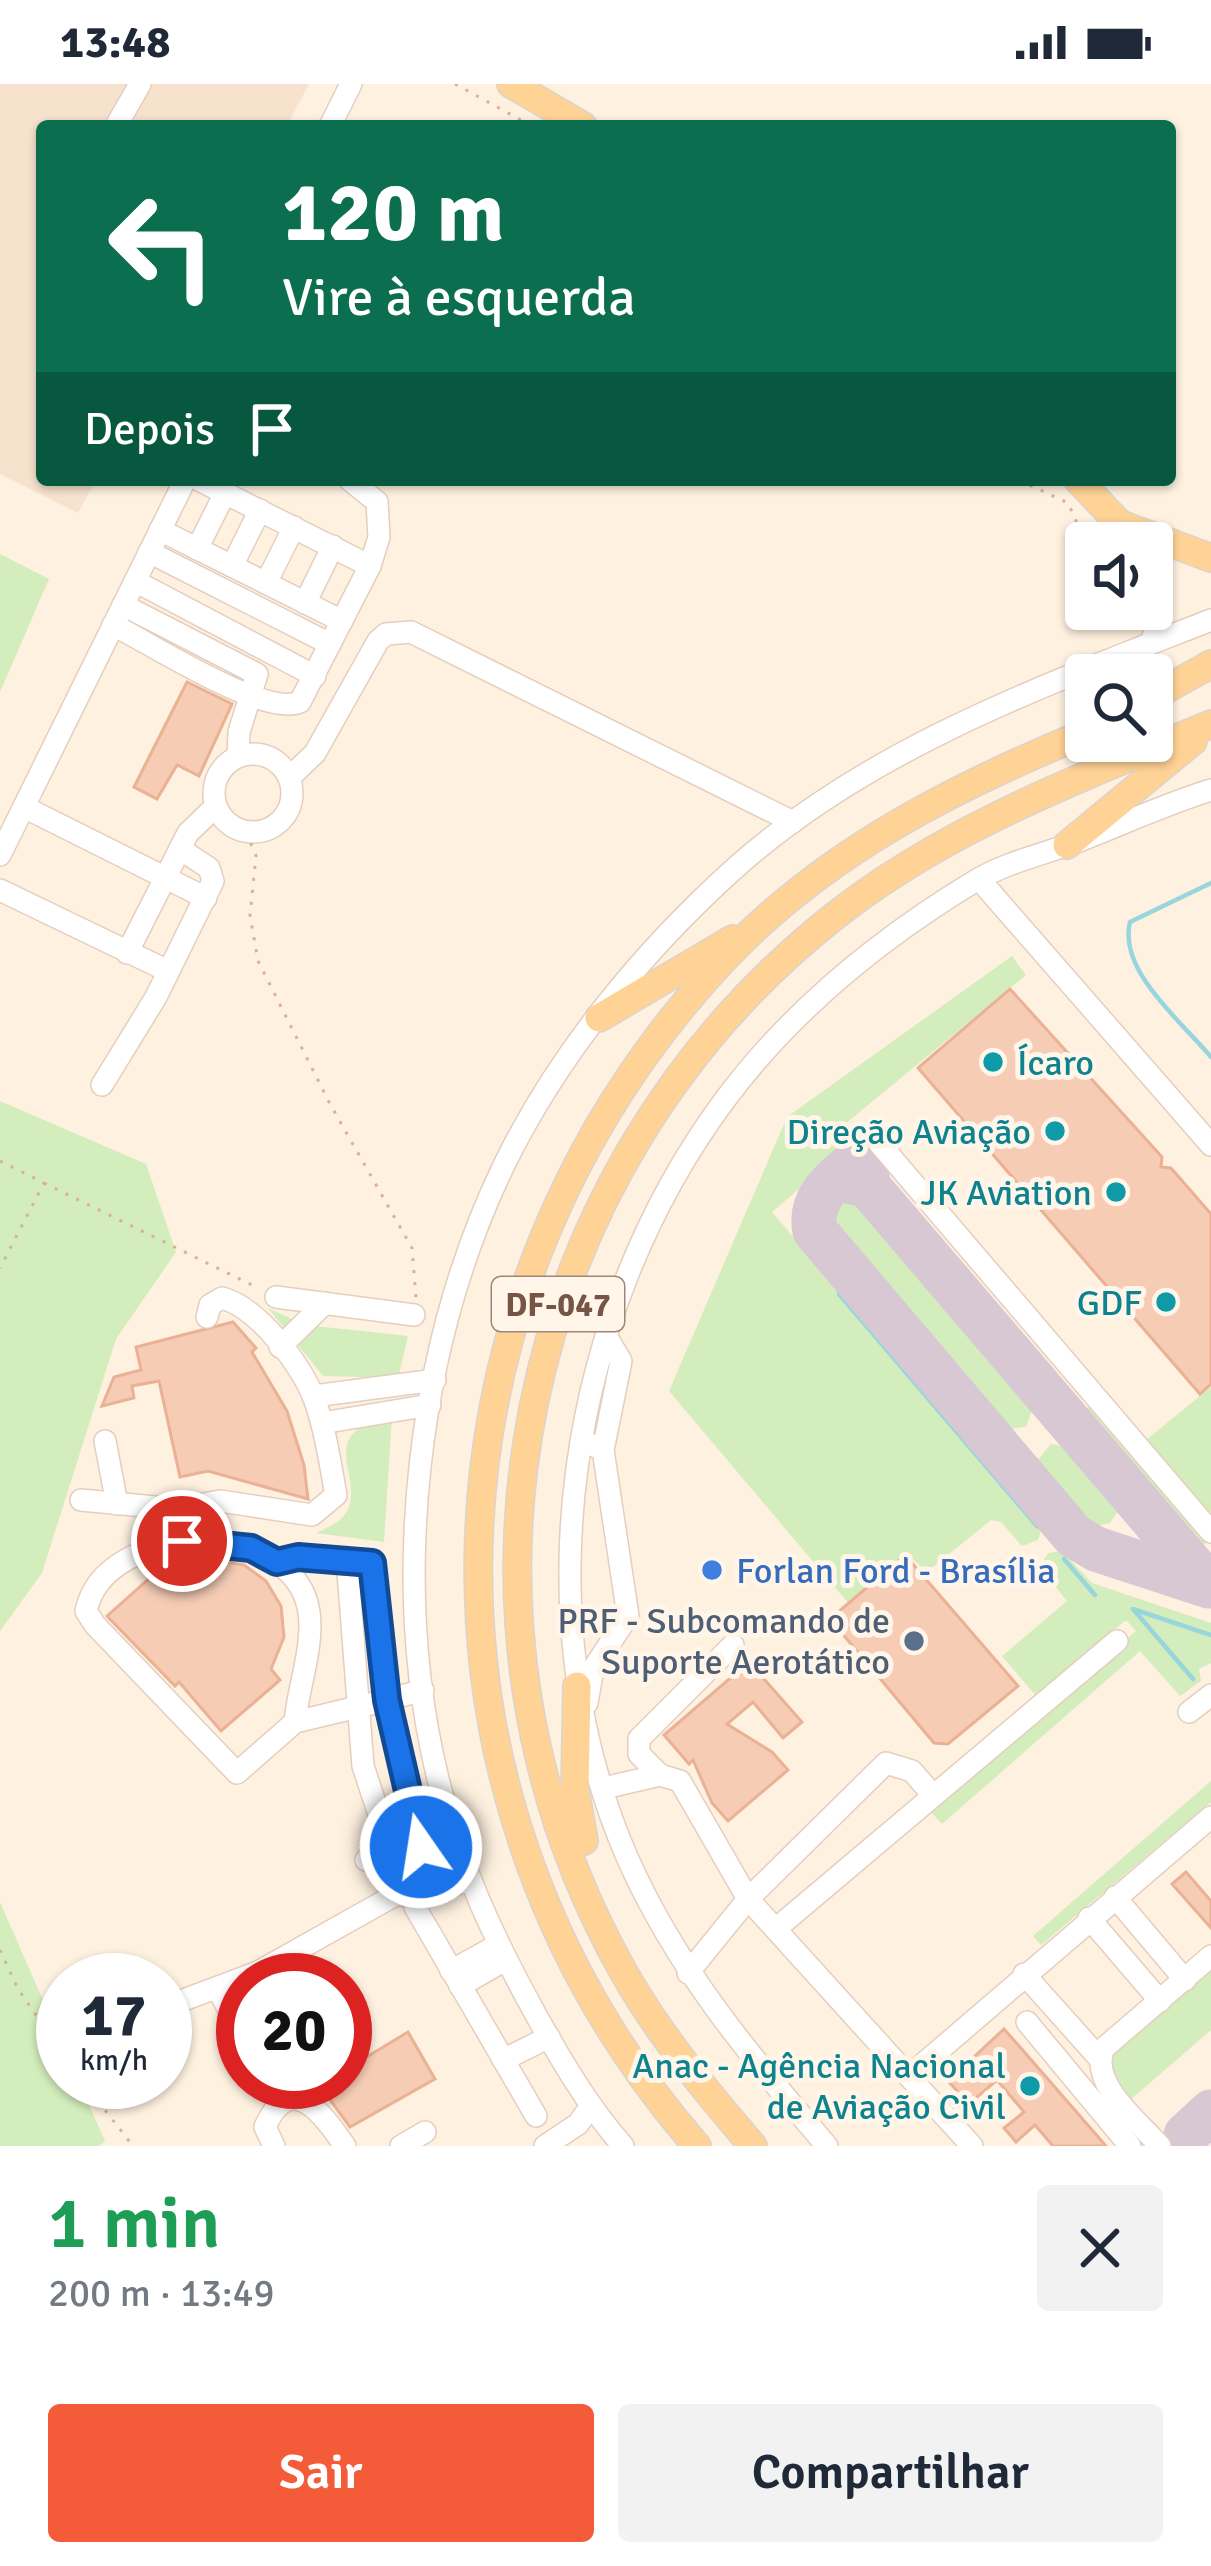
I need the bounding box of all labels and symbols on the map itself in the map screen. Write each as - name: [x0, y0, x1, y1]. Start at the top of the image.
- place label: Ícaro: [1017, 1041, 1094, 1086]
- marker: Ícaro: [980, 1049, 1006, 1075]
- place label: Direção Aviação: [787, 1110, 1031, 1155]
- marker: Direção Aviação: [1042, 1118, 1068, 1144]
- place label: JK Aviation: [921, 1171, 1092, 1216]
- marker: JK Aviation: [1103, 1179, 1129, 1205]
- road number: DF-047: [492, 1277, 624, 1331]
- place label: GDF: [1077, 1281, 1142, 1326]
- marker: GDF: [1153, 1289, 1179, 1315]
- pin: [131, 1490, 233, 1592]
- place label: Forlan Ford - Brasília: [736, 1549, 1056, 1594]
- marker: Forlan Ford - Brasília: [699, 1557, 725, 1583]
- place label: PRF - Subcomando de Suporte Aerotático: [557, 1599, 890, 1685]
- marker: PRF - Subcomando de Suporte Aerotático: [901, 1628, 927, 1654]
- position arrow: [358, 1784, 484, 1910]
- speed limit sign: 20: [216, 1953, 372, 2109]
- place label: Anac - Agência Nacional de Aviação Civil: [632, 2044, 1006, 2130]
- marker: Anac - Agência Nacional de Aviação Civil: [1017, 2073, 1043, 2099]

